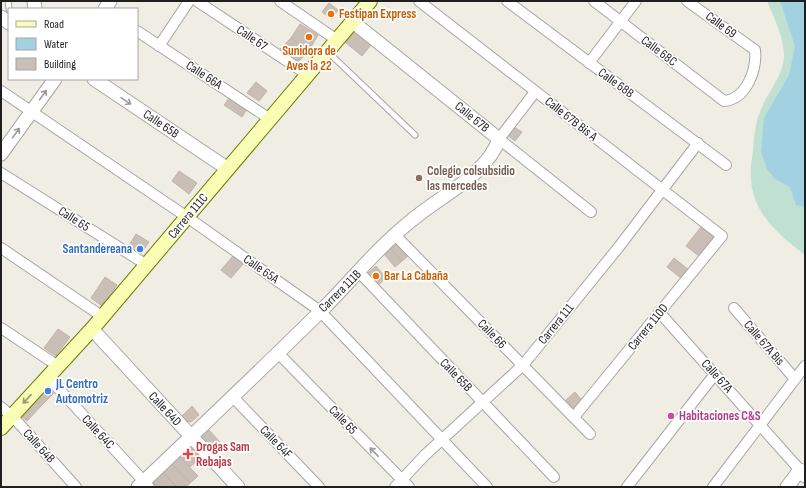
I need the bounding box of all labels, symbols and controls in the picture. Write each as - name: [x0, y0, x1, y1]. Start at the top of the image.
- place label: Festipan Express: [339, 6, 416, 22]
- legend: [8, 8, 138, 80]
- street label: Calle 69: [702, 8, 740, 42]
- marker: Festipan Express: [326, 9, 336, 19]
- text: Road: [44, 17, 64, 32]
- street label: Calle 67: [233, 22, 271, 55]
- marker: Sunidora de Aves la 22: [304, 32, 314, 42]
- street label: Calle 68C: [638, 32, 680, 70]
- text: Water: [44, 37, 68, 52]
- place label: Sunidora de Aves la 22: [282, 43, 336, 74]
- text: Building: [44, 57, 76, 72]
- street label: Calle 66A: [183, 57, 226, 93]
- street label: Calle 68B: [595, 65, 637, 101]
- one-way arrow: [39, 90, 47, 101]
- street label: Calle 67B Bis A: [541, 93, 601, 145]
- one-way arrow: [121, 97, 132, 105]
- street label: Calle 67B: [451, 98, 493, 136]
- street label: Calle 65B: [140, 106, 182, 142]
- one-way arrow: [12, 127, 20, 138]
- place label: Colegio colsubsidio las mercedes: [427, 163, 515, 194]
- marker: Colegio colsubsidio las mercedes: [414, 173, 424, 183]
- street label: Carrera 111C: [164, 190, 212, 242]
- street label: Calle 65: [55, 203, 93, 235]
- place label: Santandereana: [63, 241, 132, 257]
- marker: Santandereana: [135, 244, 145, 254]
- street label: Calle 65A: [240, 251, 282, 287]
- street label: Carrera 111B: [315, 266, 365, 316]
- place label: Bar La Cabaña: [384, 268, 448, 284]
- marker: Bar La Cabaña: [371, 271, 381, 281]
- street label: Carrera 111: [535, 300, 578, 348]
- street label: Carrera 110D: [624, 300, 672, 354]
- street label: Calle 66: [474, 316, 510, 352]
- street label: Calle 67A Bis: [740, 317, 788, 369]
- street label: Calle 65B: [436, 355, 476, 395]
- street label: Calle 67A: [698, 356, 736, 396]
- place label: JL Centro Automotriz: [55, 376, 108, 407]
- marker: JL Centro Automotriz: [43, 386, 53, 396]
- street label: Calle 64D: [145, 389, 185, 429]
- one-way arrow: [23, 394, 32, 404]
- street label: Calle 65: [325, 402, 361, 438]
- place label: Habitaciones C&S: [679, 408, 761, 424]
- marker: Habitaciones C&S: [666, 411, 676, 421]
- street label: Calle 64C: [78, 412, 118, 452]
- street label: Calle 64F: [256, 422, 296, 462]
- street label: Calle 64B: [20, 426, 59, 467]
- place label: Drogas Sam Rebajas: [196, 439, 250, 470]
- one-way arrow: [370, 447, 379, 457]
- marker: Drogas Sam Rebajas: [183, 449, 193, 459]

